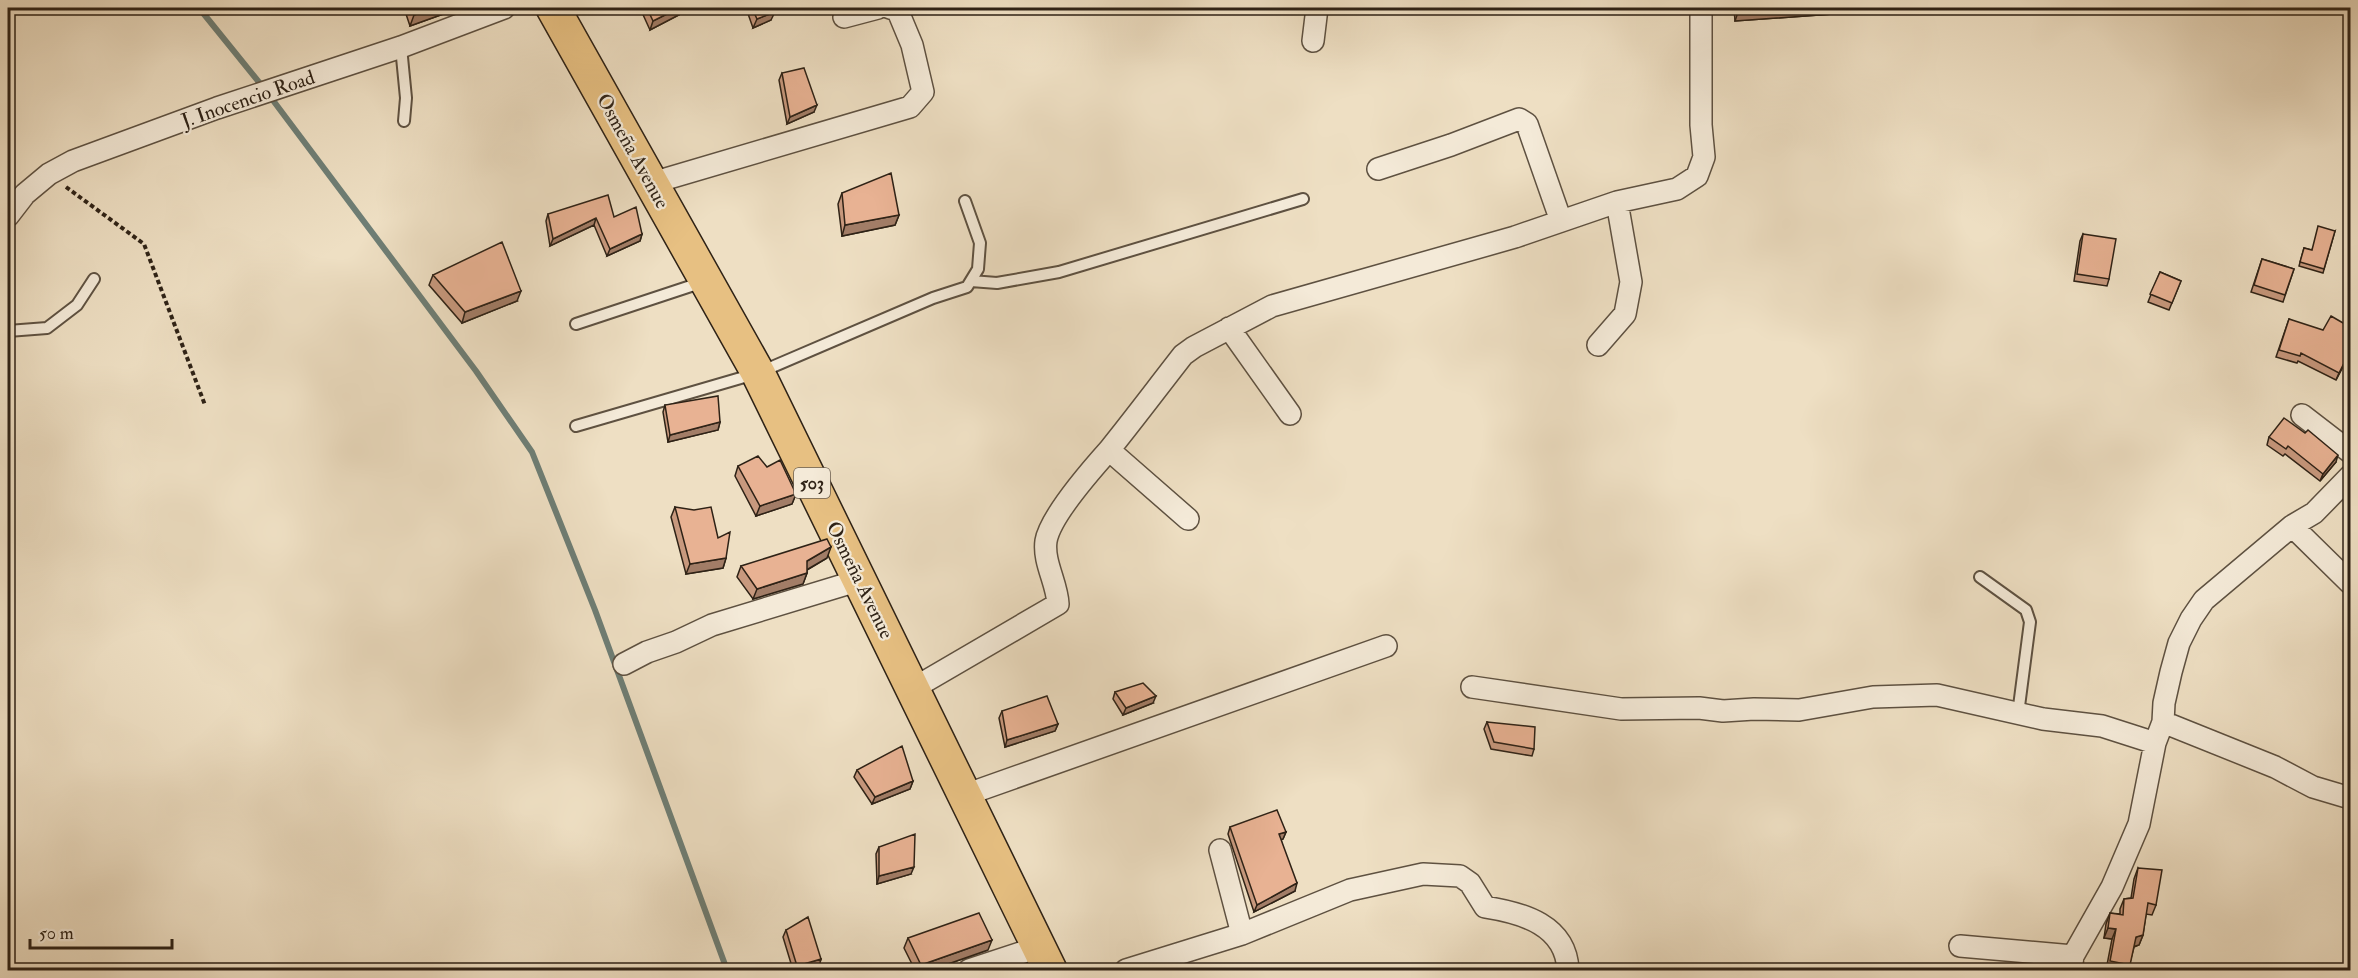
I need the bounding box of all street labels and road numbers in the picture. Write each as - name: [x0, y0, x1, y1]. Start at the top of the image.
- street label: J. Inocencio Road: [177, 64, 318, 134]
- street label: Osmeña Avenue: [591, 89, 675, 213]
- road number: 503: [794, 468, 830, 498]
- street label: Osmeña Avenue: [821, 517, 899, 643]

